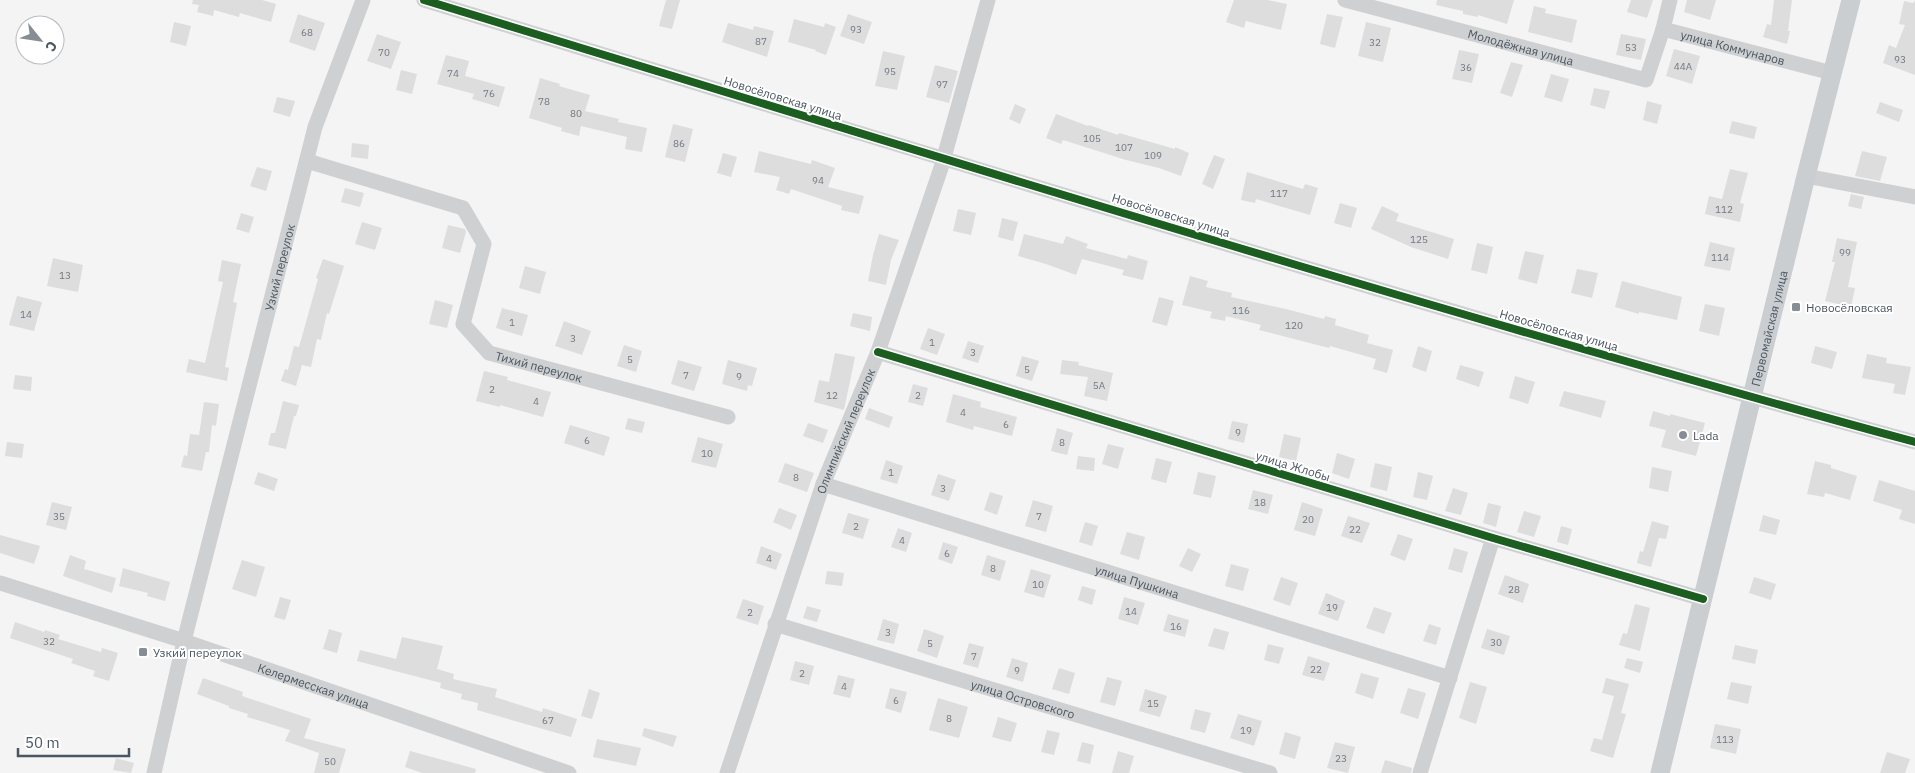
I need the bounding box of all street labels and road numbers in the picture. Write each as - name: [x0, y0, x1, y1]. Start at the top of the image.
- street label: Молодёжная улица: [1466, 26, 1576, 68]
- street label: улица Коммунаров: [1679, 26, 1787, 68]
- street label: Новосёловская улица: [722, 73, 844, 123]
- street label: Новосёловская улица: [1110, 190, 1232, 240]
- street label: Узкий переулок: [261, 222, 298, 312]
- street label: Первомайская улица: [1747, 268, 1790, 388]
- street label: Новосёловская улица: [1498, 306, 1621, 354]
- street label: Тихий переулок: [494, 348, 584, 385]
- street label: Олимпийский переулок: [813, 366, 878, 495]
- street label: улица Жлобы: [1254, 448, 1332, 484]
- street label: улица Пушкина: [1093, 561, 1182, 601]
- street label: Келермесская улица: [256, 659, 372, 712]
- street label: улица Островского: [969, 676, 1077, 721]

